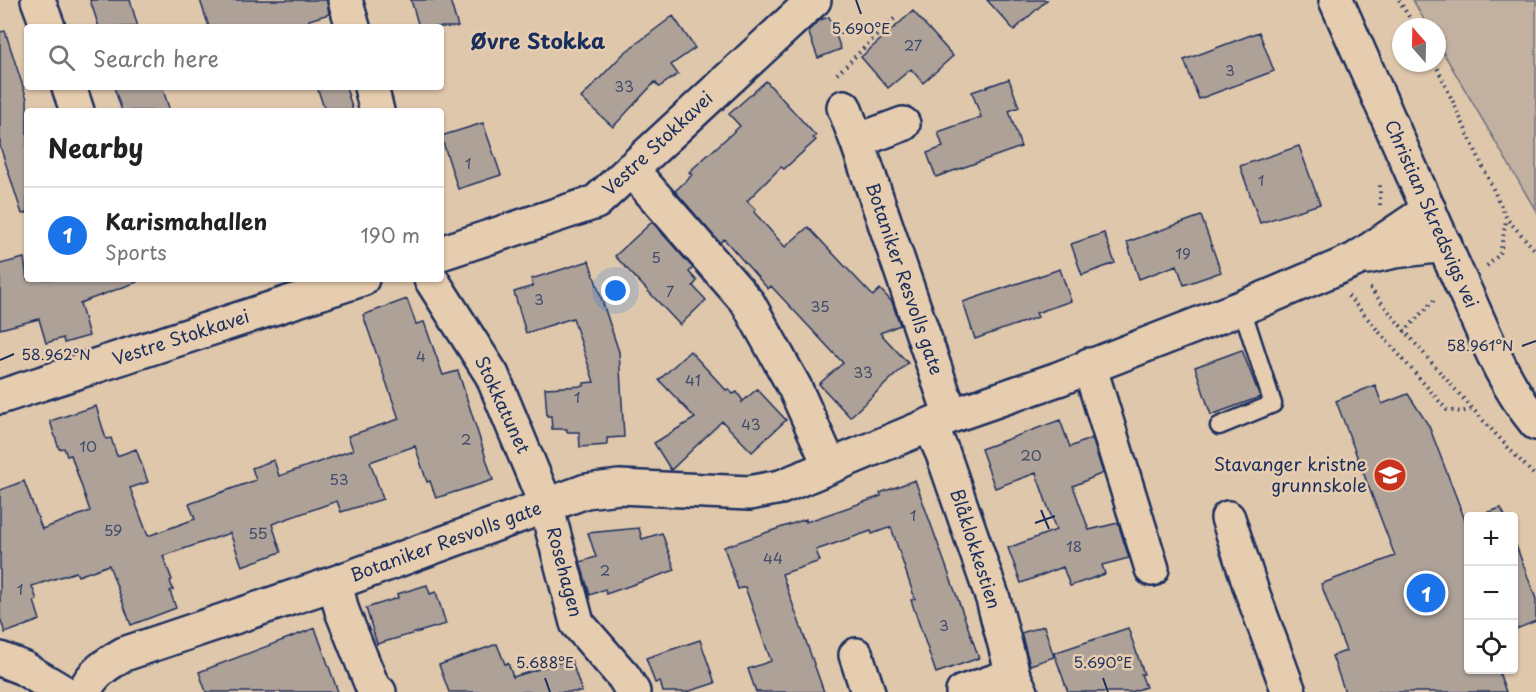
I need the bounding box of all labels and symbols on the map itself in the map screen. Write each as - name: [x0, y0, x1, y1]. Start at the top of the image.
- text: 5.690°E: [832, 16, 890, 39]
- north arrow: [1392, 18, 1446, 72]
- district label: Øvre Stokka: [471, 24, 605, 56]
- house number: 27: [904, 33, 923, 56]
- house number: 3: [1225, 58, 1235, 81]
- house number: 33: [614, 74, 634, 97]
- street label: Vestre Stokkavei: [596, 84, 718, 201]
- street label: Christian Skredsvigs vei: [1379, 115, 1486, 312]
- house number: 1: [465, 151, 471, 174]
- house number: 1: [1258, 168, 1264, 191]
- street label: Botaniker Resvolls gate: [860, 179, 951, 378]
- house number: 19: [1175, 241, 1191, 264]
- house number: 5: [651, 245, 661, 268]
- your location: [601, 276, 630, 305]
- house number: 7: [666, 279, 675, 302]
- house number: 3: [534, 287, 544, 310]
- house number: 35: [810, 294, 830, 317]
- street label: Vestre Stokkavei: [109, 302, 252, 371]
- text: 58.961°N: [1446, 333, 1514, 356]
- text: 58.962°N: [21, 342, 91, 365]
- house number: 4: [416, 344, 426, 367]
- street label: Stokkatunet: [469, 351, 538, 458]
- house number: 33: [853, 360, 873, 383]
- house number: 41: [685, 368, 701, 391]
- house number: 1: [574, 385, 580, 408]
- house number: 43: [741, 412, 761, 435]
- house number: 2: [461, 427, 471, 450]
- house number: 10: [79, 434, 97, 457]
- house number: 20: [1020, 443, 1042, 466]
- place label: Stavanger kristne grunnskole: [1213, 450, 1367, 498]
- school or university icon: Stavanger kristne grunnskole: [1372, 457, 1408, 493]
- house number: 53: [329, 467, 349, 490]
- street label: Blåklokkestien: [944, 485, 1009, 612]
- street label: Botaniker Resvolls gate: [346, 493, 545, 588]
- house number: 1: [910, 503, 916, 526]
- house number: 59: [104, 518, 122, 541]
- house number: 55: [248, 521, 268, 544]
- street label: Rosehagen: [540, 523, 590, 620]
- house number: 18: [1066, 534, 1082, 557]
- house number: 44: [763, 546, 783, 569]
- house number: 2: [600, 558, 610, 581]
- pin: 1: [1406, 570, 1446, 616]
- house number: 1: [17, 577, 23, 600]
- house number: 3: [939, 613, 949, 636]
- text: 5.688°E: [516, 650, 574, 673]
- text: 5.690°E: [1074, 650, 1132, 673]

